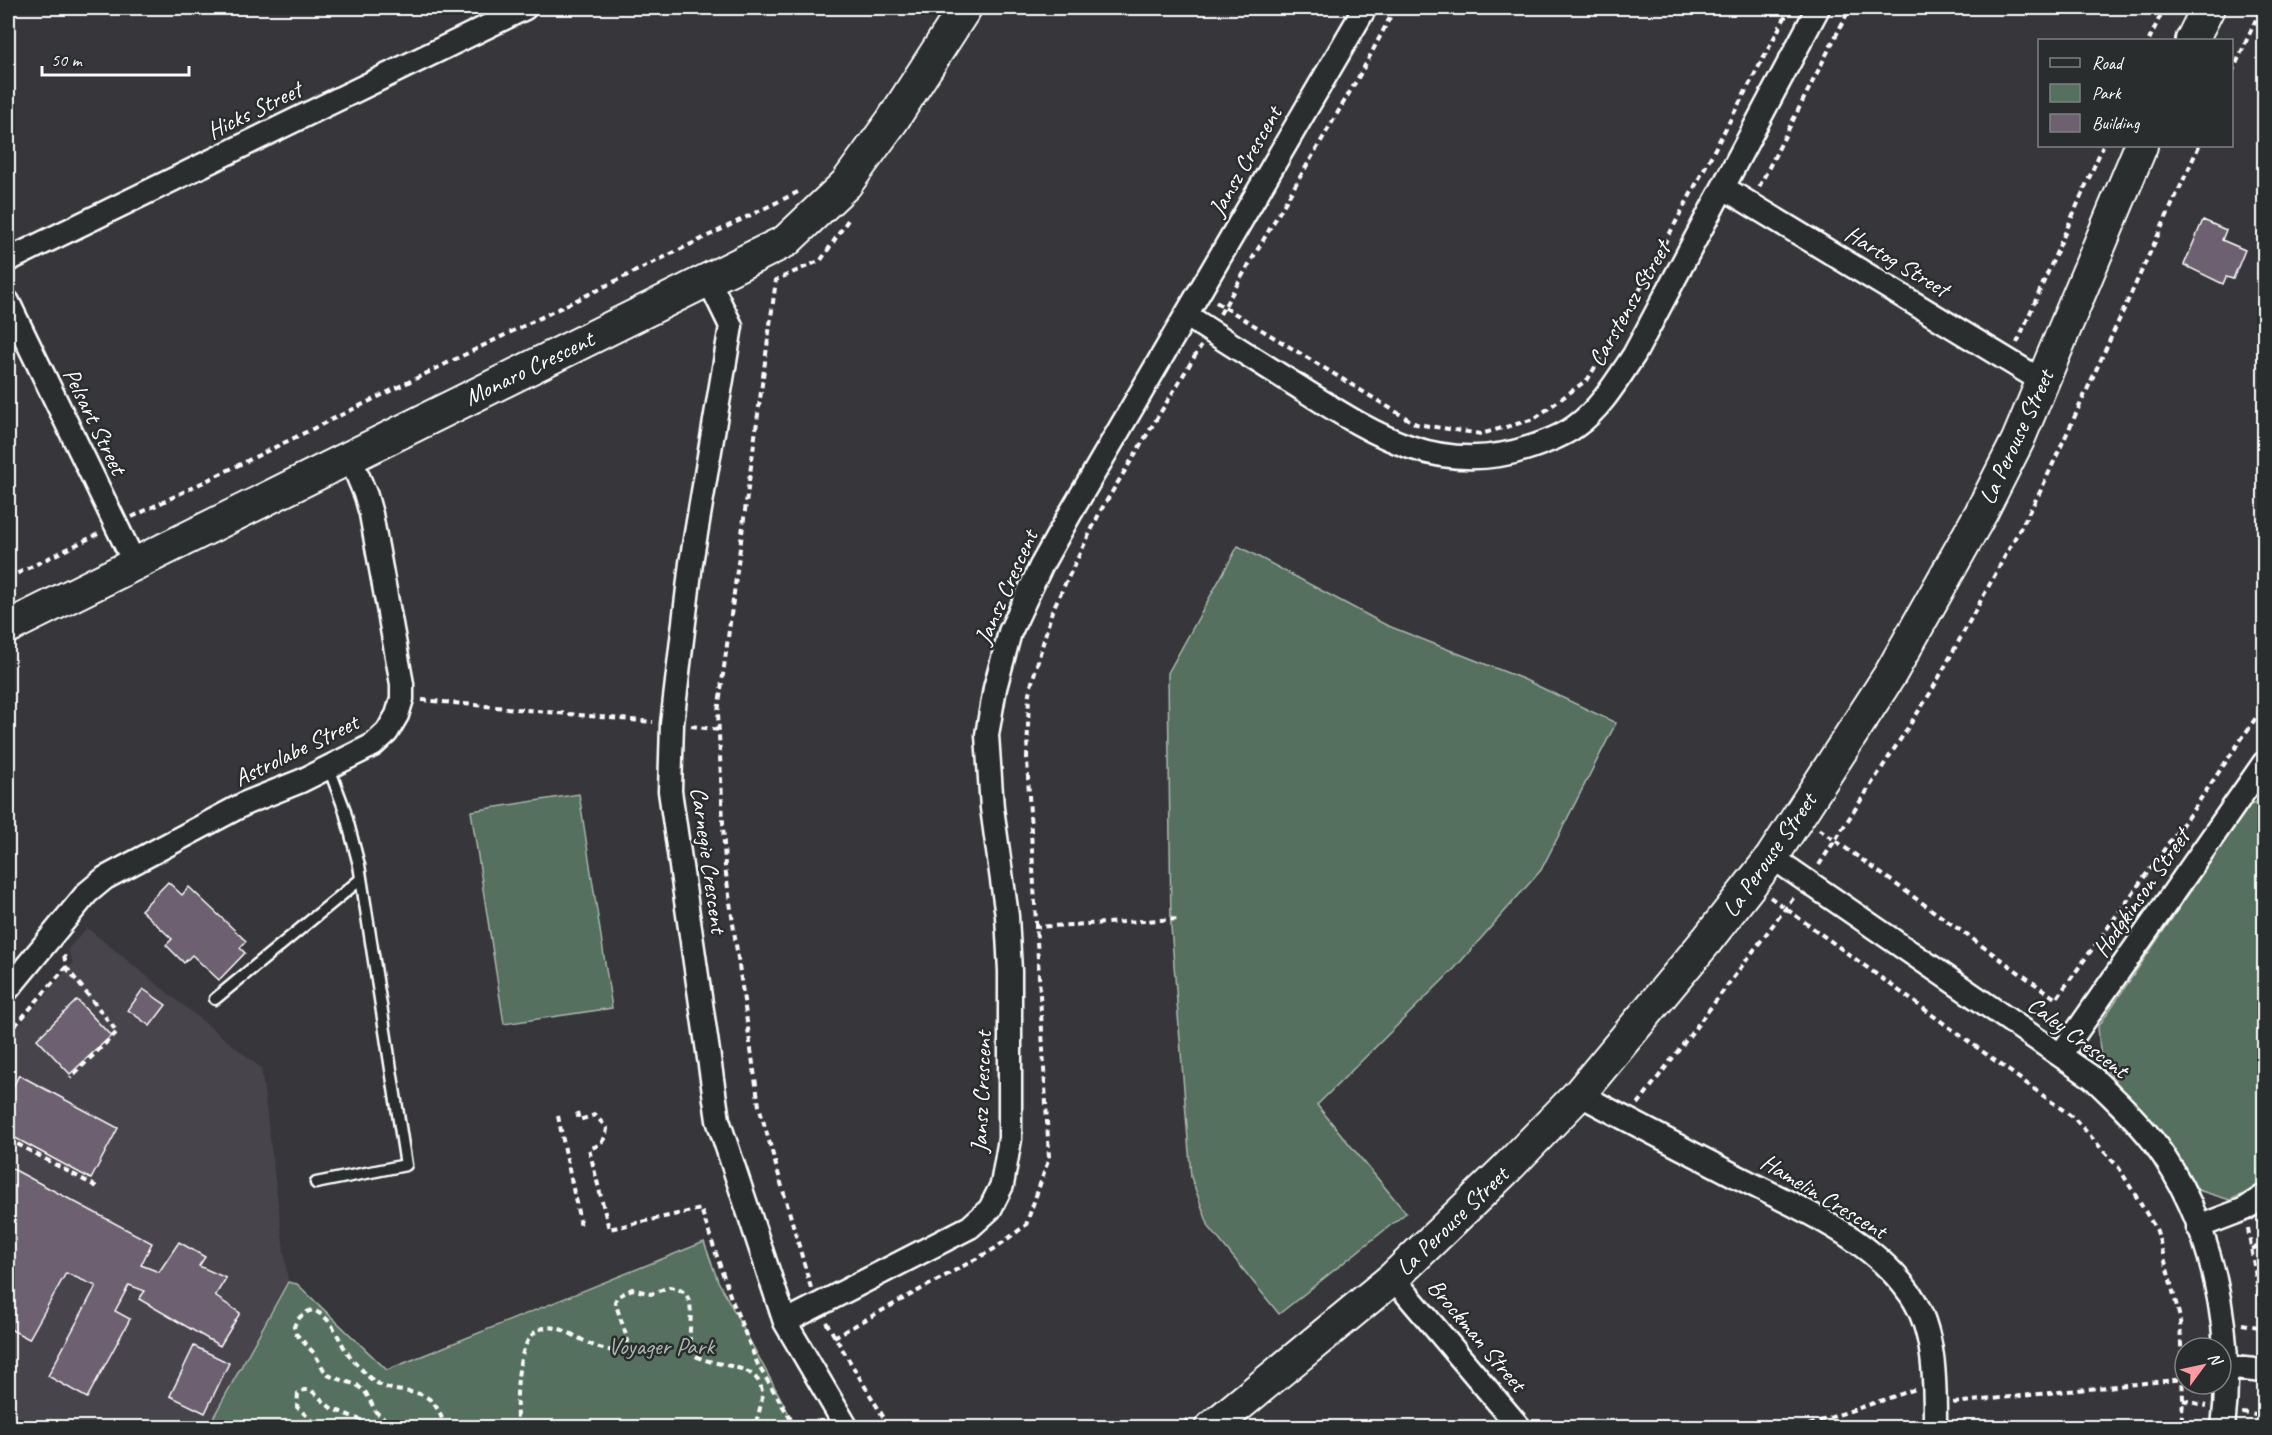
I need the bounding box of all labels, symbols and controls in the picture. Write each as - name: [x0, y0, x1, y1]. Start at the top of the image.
- scale bar: [42, 39, 189, 77]
- legend: [2038, 39, 2233, 147]
- text: 50 m: [51, 49, 84, 71]
- text: Road: [2092, 52, 2125, 74]
- street label: Hicks Street: [202, 73, 309, 146]
- text: Park: [2092, 82, 2122, 104]
- street label: Jansz Crescent: [1201, 99, 1289, 222]
- text: Building: [2092, 112, 2141, 134]
- street label: Hartog Street: [1840, 218, 1957, 305]
- street label: Carstensz Street: [1581, 234, 1678, 372]
- street label: Monaro Crescent: [460, 323, 600, 412]
- street label: Pelsart Street: [56, 363, 135, 481]
- street label: La Perouse Street: [1972, 363, 2061, 509]
- street label: Jansz Crescent: [967, 523, 1045, 650]
- street label: Astrolabe Street: [229, 706, 365, 793]
- street label: Carnegie Crescent: [684, 785, 734, 937]
- street label: La Perouse Street: [1715, 785, 1824, 923]
- street label: Hodgkinson Street: [2086, 821, 2198, 963]
- street label: Caley Crescent: [2022, 989, 2136, 1086]
- street label: Jansz Crescent: [964, 1029, 998, 1154]
- street label: Hamelin Crescent: [1755, 1147, 1894, 1246]
- street label: La Perouse Street: [1390, 1159, 1516, 1282]
- street label: Brockman Street: [1421, 1272, 1534, 1399]
- park label: Voyager Park: [608, 1331, 716, 1361]
- north arrow: [2173, 1336, 2233, 1396]
- text: N: [2204, 1349, 2228, 1371]

